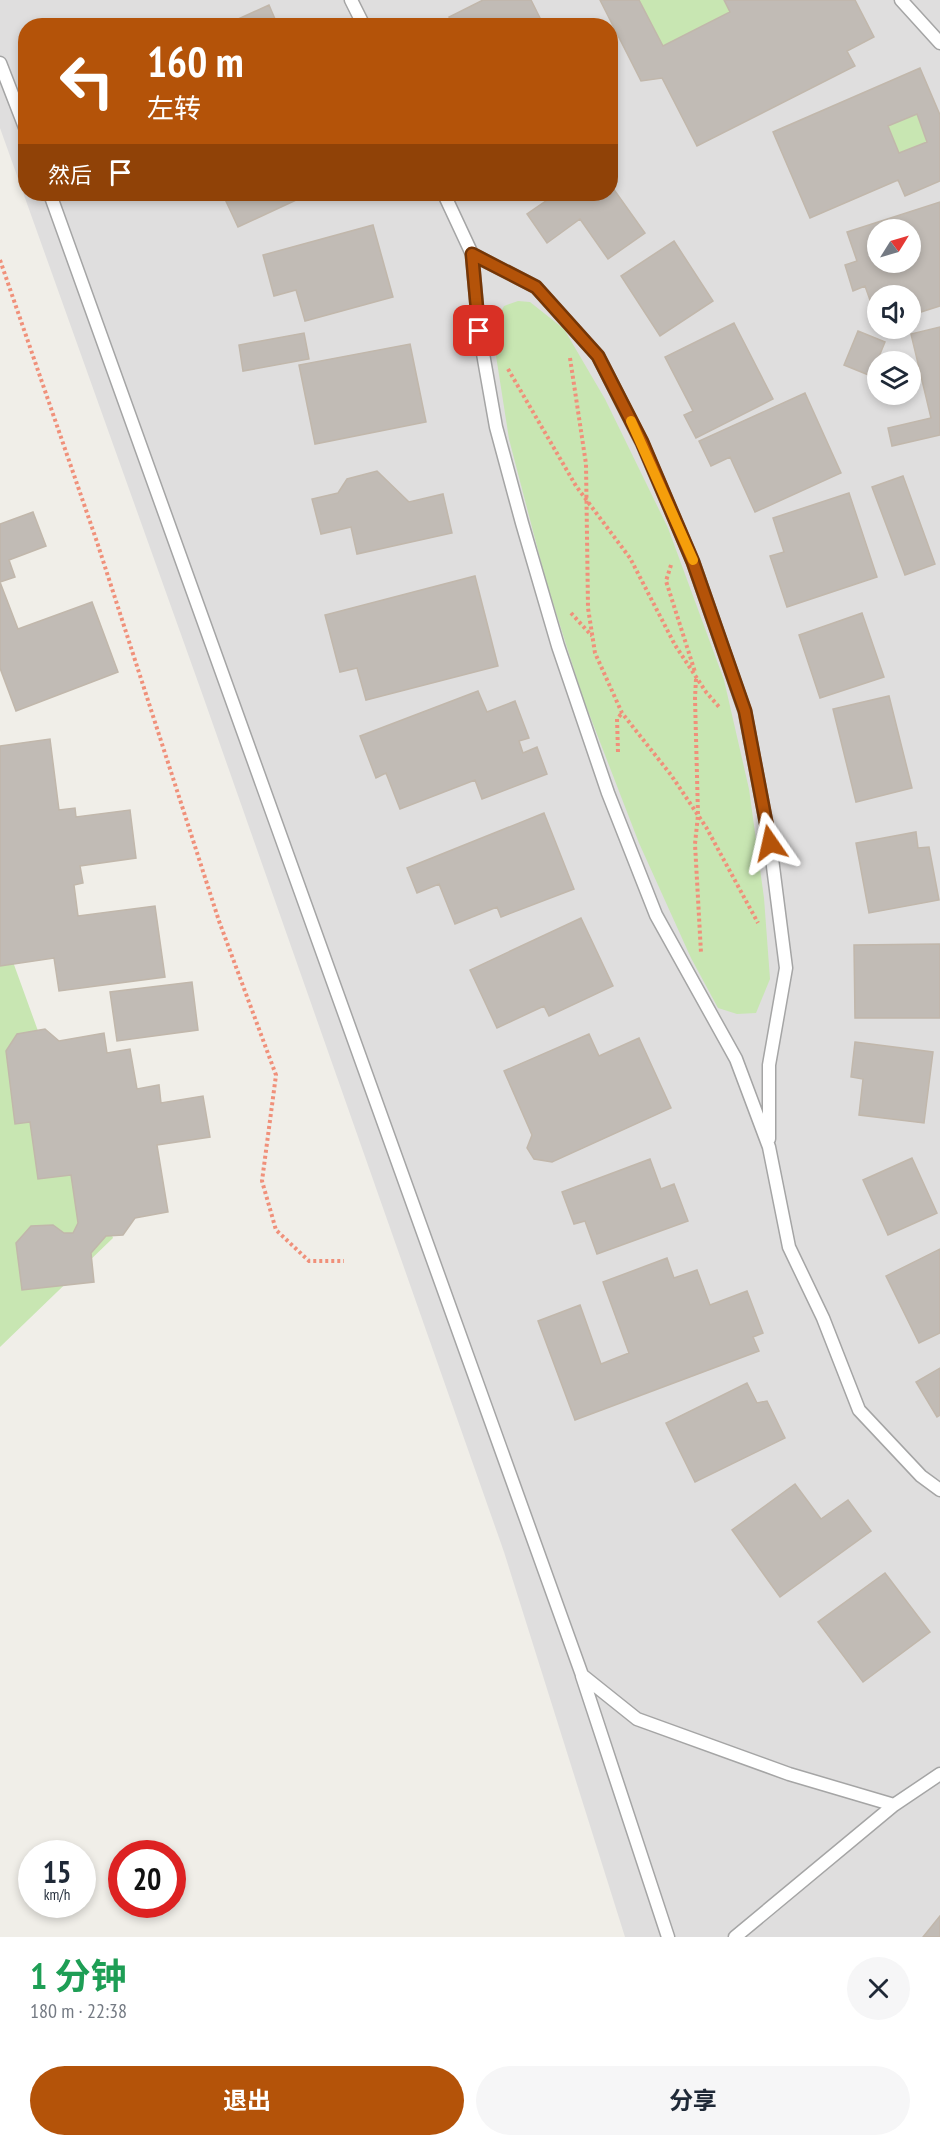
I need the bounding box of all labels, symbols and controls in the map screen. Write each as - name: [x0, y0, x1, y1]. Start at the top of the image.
- text: 160 m: [147, 34, 244, 89]
- icon: left: [48, 42, 126, 120]
- text: 左转: [147, 91, 201, 125]
- icon: arrive: [104, 156, 137, 189]
- text: 然后: [48, 161, 92, 189]
- north arrow: [867, 219, 921, 273]
- map controls: [867, 219, 921, 405]
- button: sound: [867, 285, 921, 339]
- pin: [453, 305, 504, 356]
- icon: arrive: [462, 314, 495, 347]
- button: layers: [867, 351, 921, 405]
- position arrow: [738, 811, 802, 875]
- speed limit sign: 20: [108, 1840, 186, 1918]
- text: 15: [43, 1852, 71, 1891]
- text: km/h: [44, 1885, 70, 1904]
- text: 1 分钟: [30, 1952, 127, 1999]
- button: close: [847, 1957, 910, 2020]
- text: 180 m · 22:38: [30, 1998, 127, 2024]
- button: 退出: [30, 2066, 464, 2135]
- button: 分享: [476, 2066, 910, 2135]

